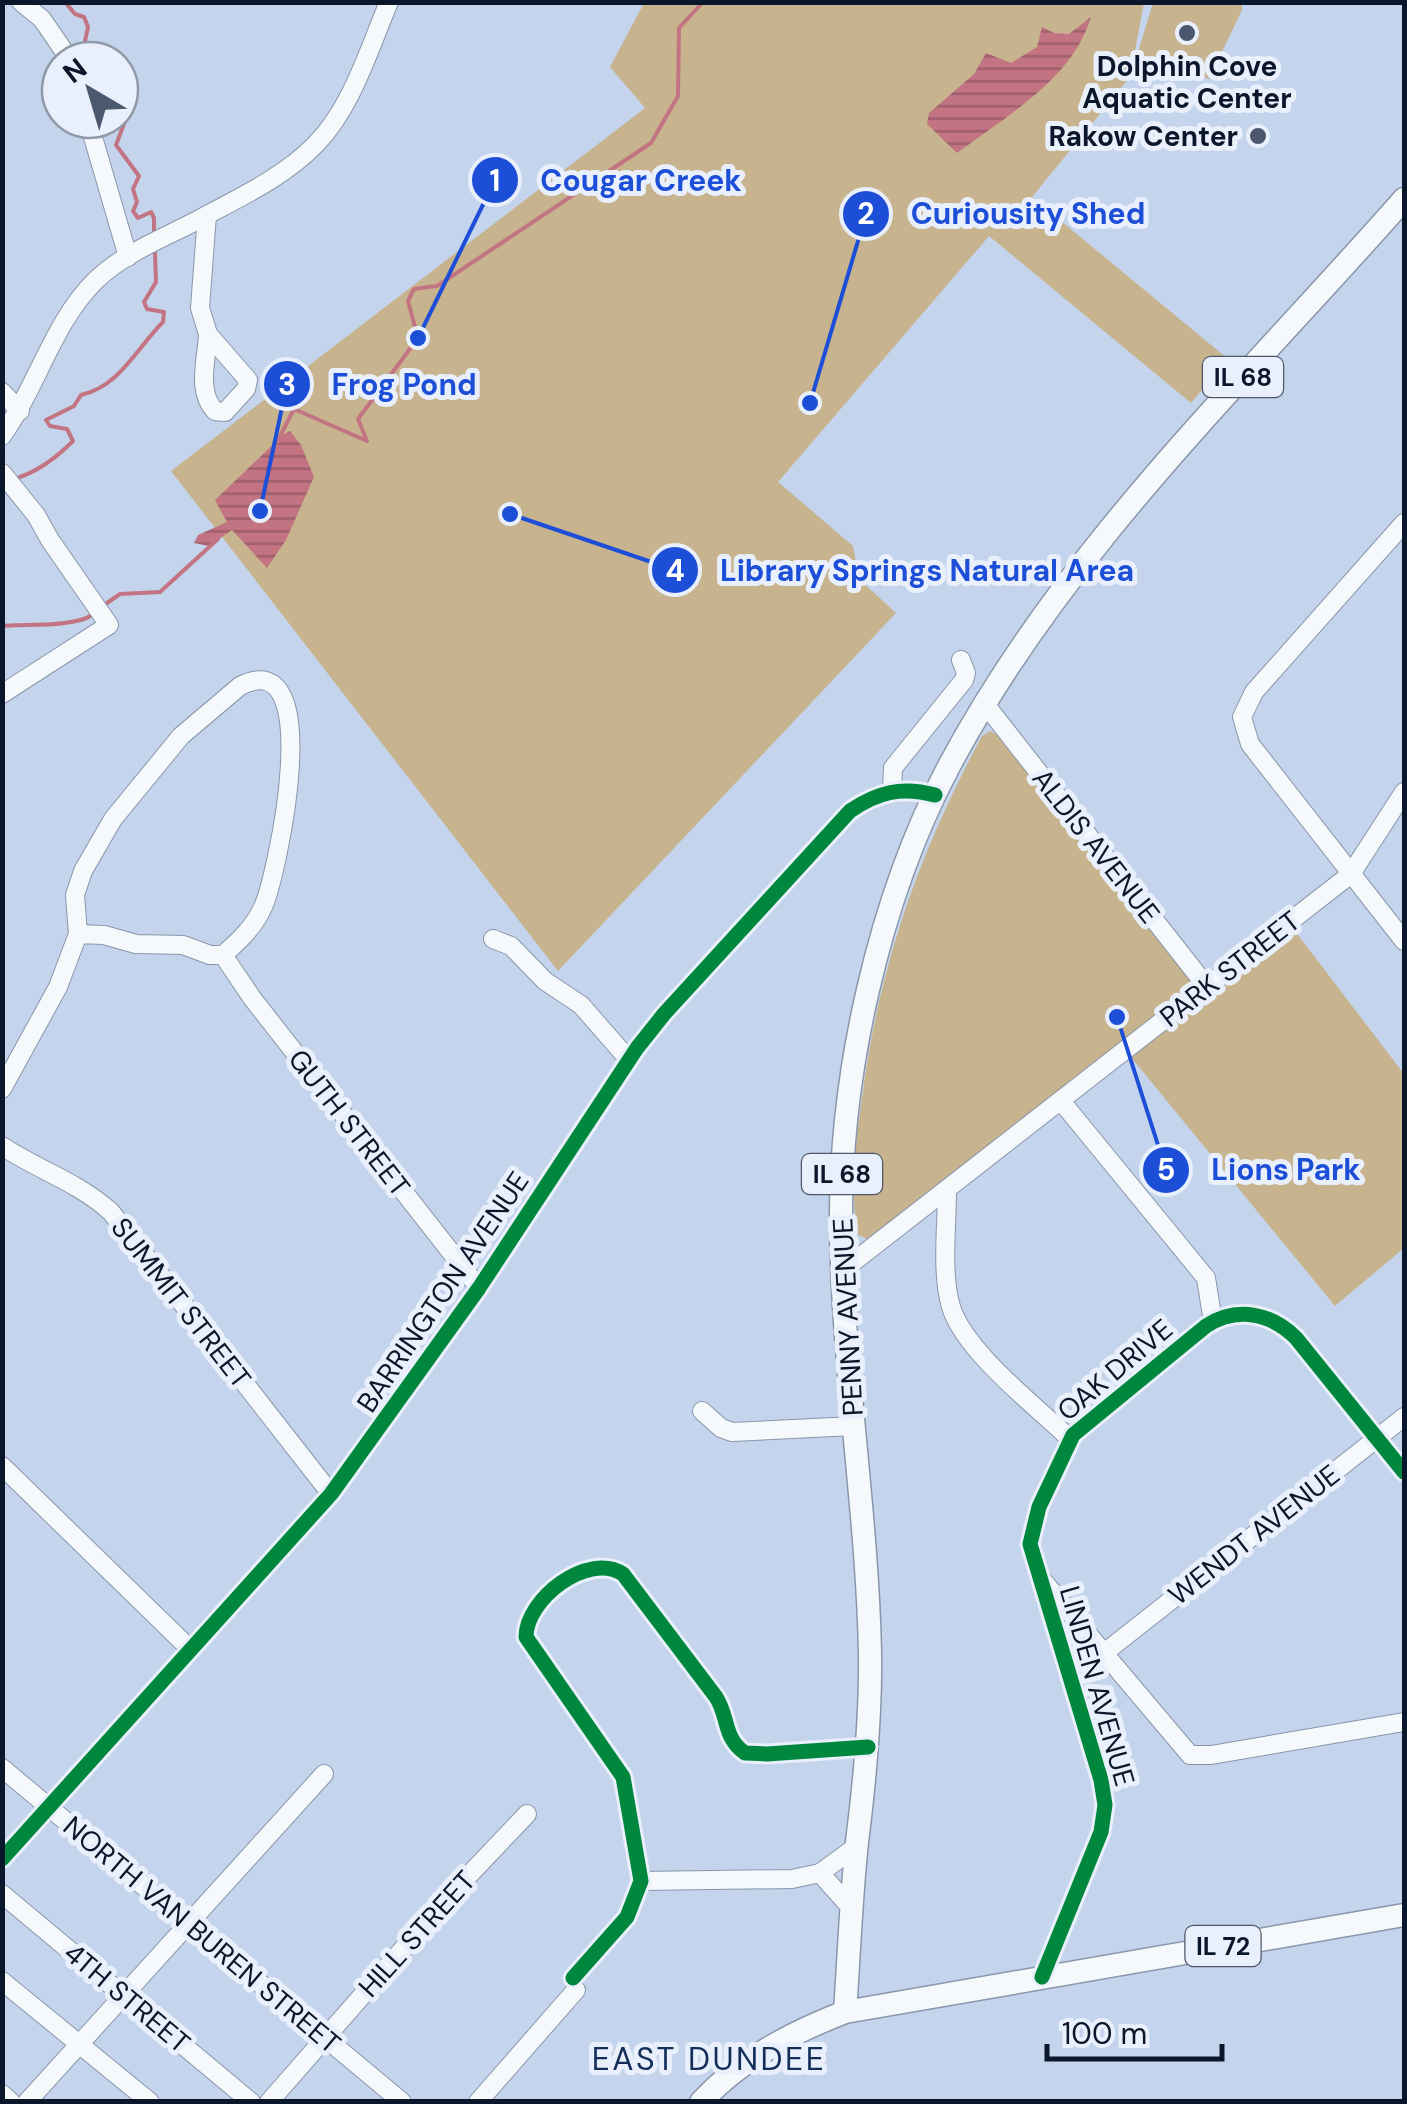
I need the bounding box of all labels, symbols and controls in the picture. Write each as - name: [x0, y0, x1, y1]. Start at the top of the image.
- marker: Dolphin Cove Aquatic Center: [1176, 22, 1198, 44]
- north arrow: [40, 40, 140, 140]
- place label: Dolphin Cove Aquatic Center: [1082, 48, 1292, 117]
- text: N: [55, 50, 94, 92]
- place label: Rakow Center: [1048, 118, 1238, 155]
- marker: Rakow Center: [1247, 125, 1269, 147]
- callout: Cougar Creek: [470, 150, 762, 210]
- text: 1: [490, 161, 500, 200]
- text: Cougar Creek: [540, 161, 742, 200]
- callout: Curiousity Shed: [841, 184, 1165, 244]
- text: 2: [857, 194, 875, 233]
- text: Curiousity Shed: [911, 194, 1145, 233]
- callout: Frog Pond: [262, 354, 497, 414]
- road number: IL 68: [1203, 357, 1283, 397]
- text: 3: [278, 365, 296, 404]
- text: Frog Pond: [331, 365, 477, 404]
- callout: Library Springs Natural Area: [650, 540, 1154, 600]
- text: 4: [665, 551, 685, 590]
- text: Library Springs Natural Area: [720, 551, 1134, 590]
- street label: ALDIS AVENUE: [1024, 761, 1168, 931]
- street label: PARK STREET: [1152, 903, 1308, 1035]
- street label: GUTH STREET: [280, 1042, 418, 1204]
- callout: Lions Park: [1141, 1140, 1381, 1200]
- text: 5: [1157, 1150, 1175, 1189]
- text: Lions Park: [1211, 1150, 1361, 1189]
- road number: IL 68: [802, 1154, 882, 1194]
- street label: BARRINGTON AVENUE: [349, 1164, 537, 1420]
- street label: SUMMIT STREET: [103, 1210, 259, 1396]
- street label: PENNY AVENUE: [824, 1217, 872, 1417]
- street label: OAK DRIVE: [1050, 1311, 1180, 1429]
- street label: WENDT AVENUE: [1161, 1457, 1347, 1613]
- street label: LINDEN AVENUE: [1051, 1582, 1143, 1790]
- street label: NORTH VAN BUREN STREET: [56, 1808, 348, 2062]
- street label: HILL STREET: [350, 1863, 484, 2005]
- road number: IL 72: [1186, 1926, 1260, 1966]
- street label: 4TH STREET: [56, 1934, 198, 2062]
- scale bar: [1047, 1999, 1222, 2061]
- text: 100 m: [1062, 2014, 1147, 2053]
- district label: EAST DUNDEE: [592, 2038, 826, 2080]

